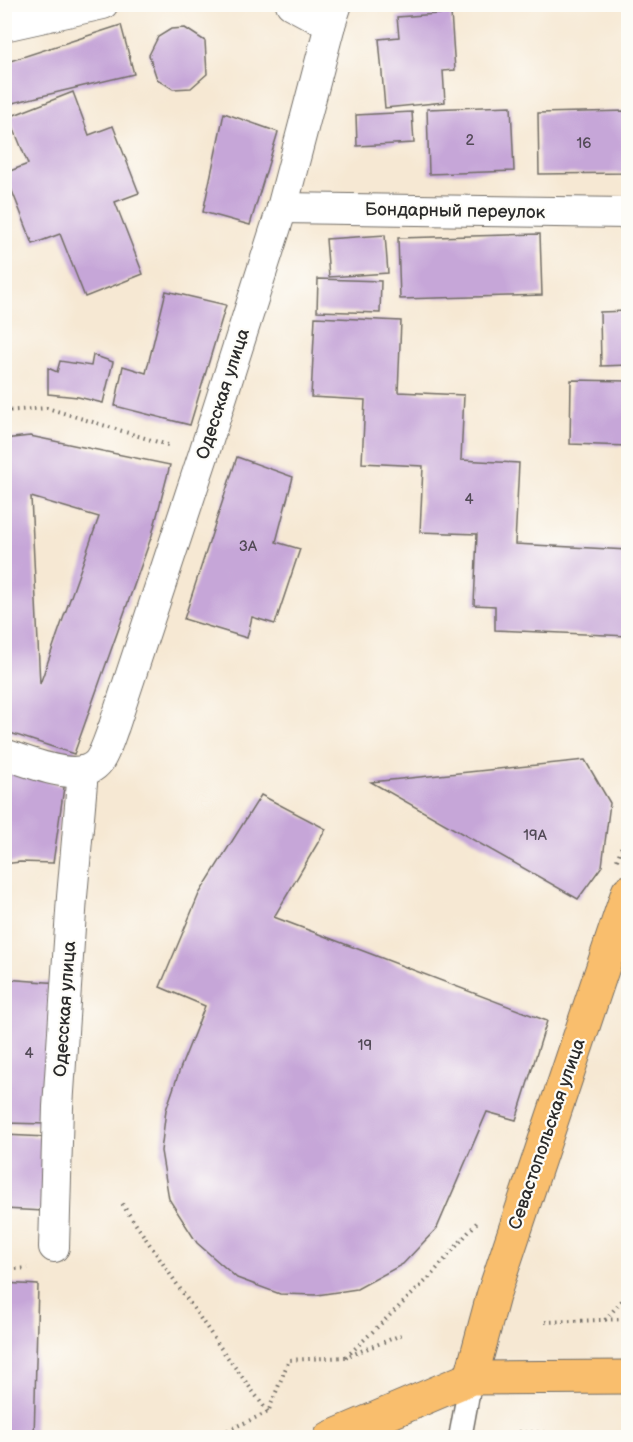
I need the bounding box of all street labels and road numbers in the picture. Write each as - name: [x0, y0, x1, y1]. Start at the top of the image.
- street label: Бондарный переулок: [365, 199, 546, 223]
- street label: Одесская улица: [192, 326, 254, 462]
- street label: Одесская улица: [50, 940, 80, 1078]
- street label: Севастопольская улица: [504, 1035, 590, 1232]

